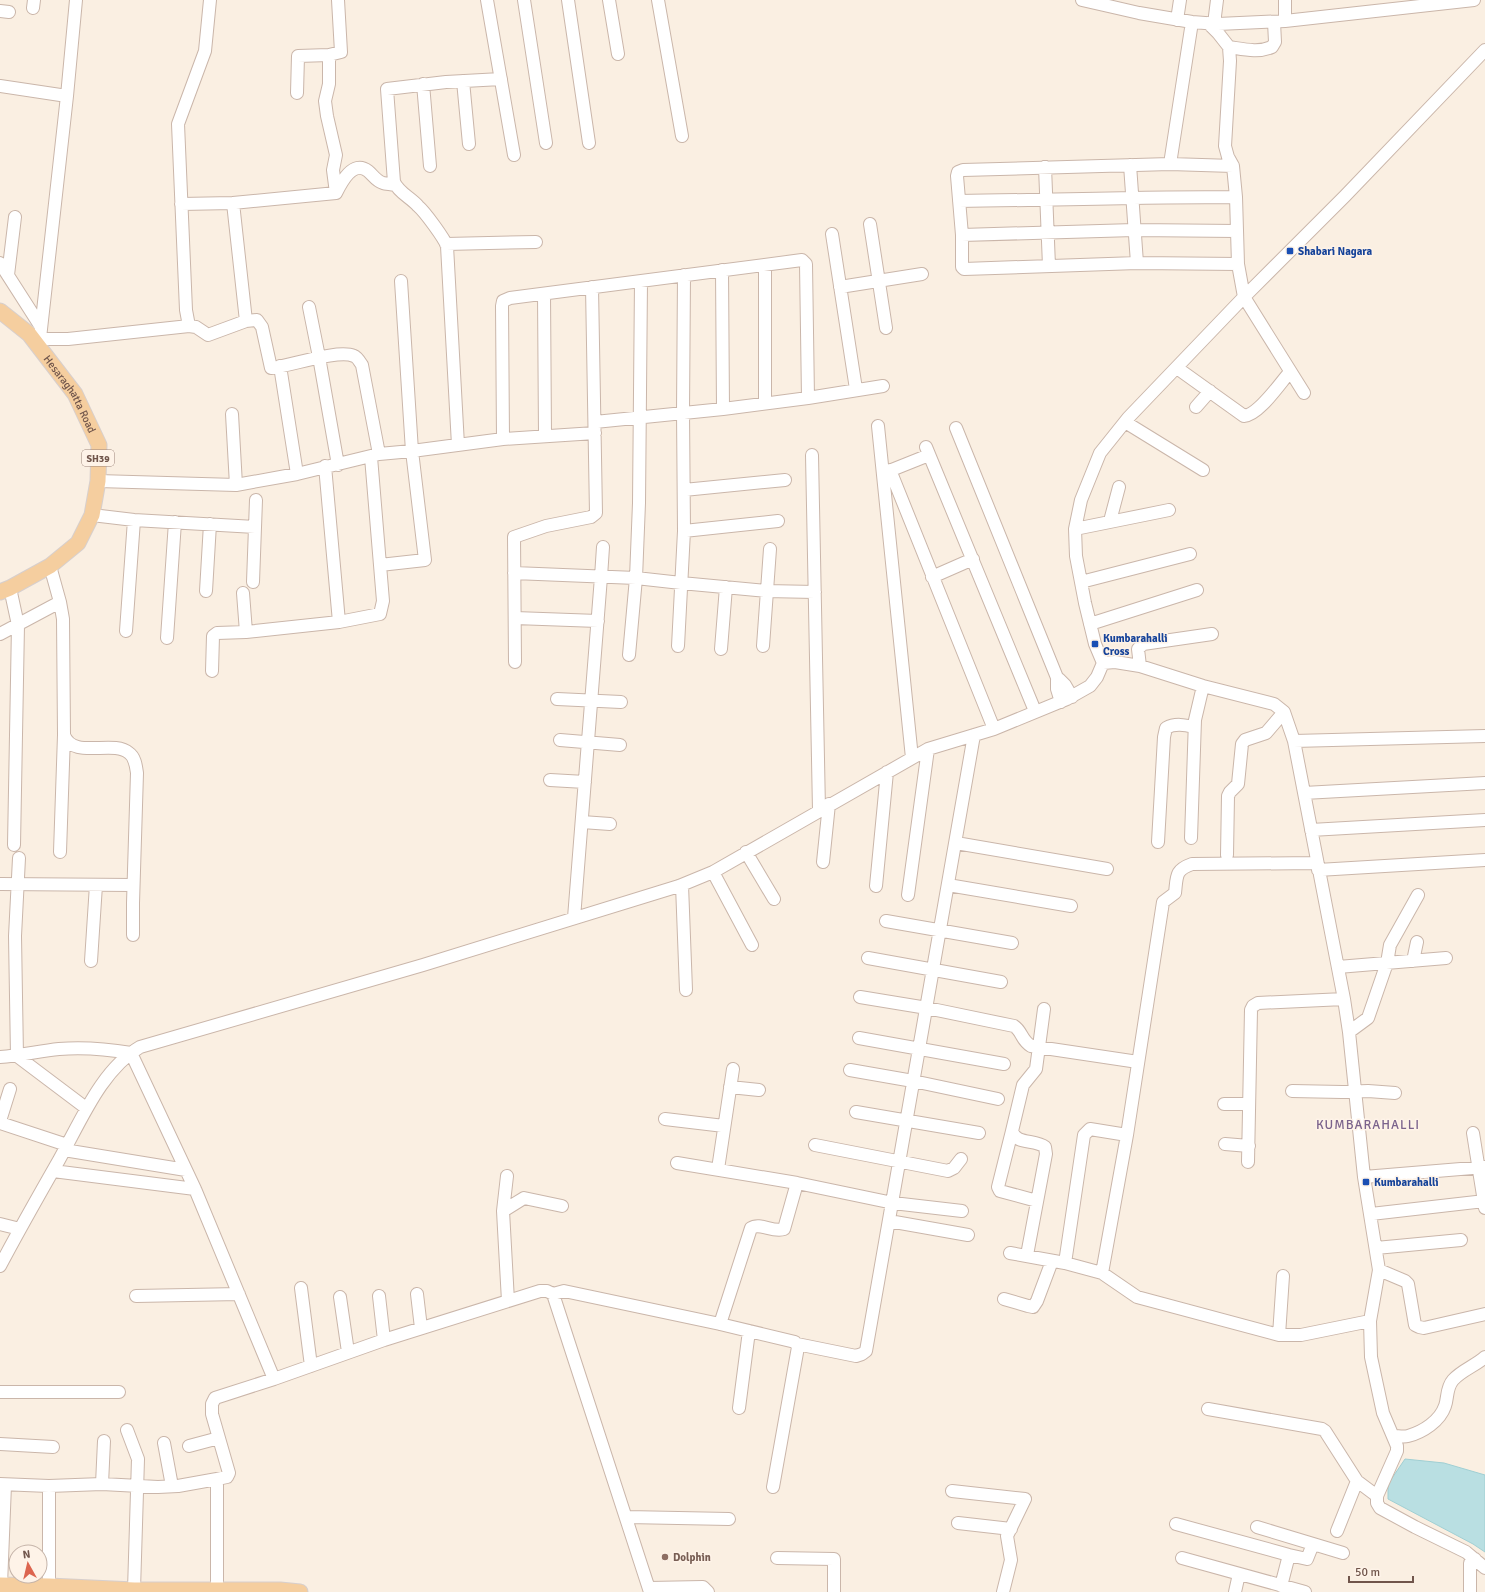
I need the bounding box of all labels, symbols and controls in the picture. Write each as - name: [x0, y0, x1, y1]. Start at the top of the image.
- place label: Shabari Nagara: [1298, 245, 1373, 258]
- marker: Shabari Nagara: [1285, 246, 1295, 256]
- street label: Hesaraghatta Road: [41, 353, 98, 435]
- road number: SH39: [82, 450, 114, 466]
- place label: Kumbarahalli Cross: [1103, 632, 1168, 658]
- marker: Kumbarahalli Cross: [1090, 639, 1100, 649]
- district label: KUMBARAHALLI: [1316, 1117, 1420, 1133]
- place label: Kumbarahalli: [1374, 1176, 1439, 1189]
- marker: Kumbarahalli: [1361, 1177, 1371, 1187]
- north arrow: [8, 1544, 48, 1584]
- text: N: [22, 1548, 31, 1562]
- place label: Dolphin: [673, 1551, 711, 1564]
- marker: Dolphin: [660, 1552, 670, 1562]
- scale bar: [1349, 1558, 1413, 1584]
- text: 50 m: [1355, 1565, 1380, 1580]

